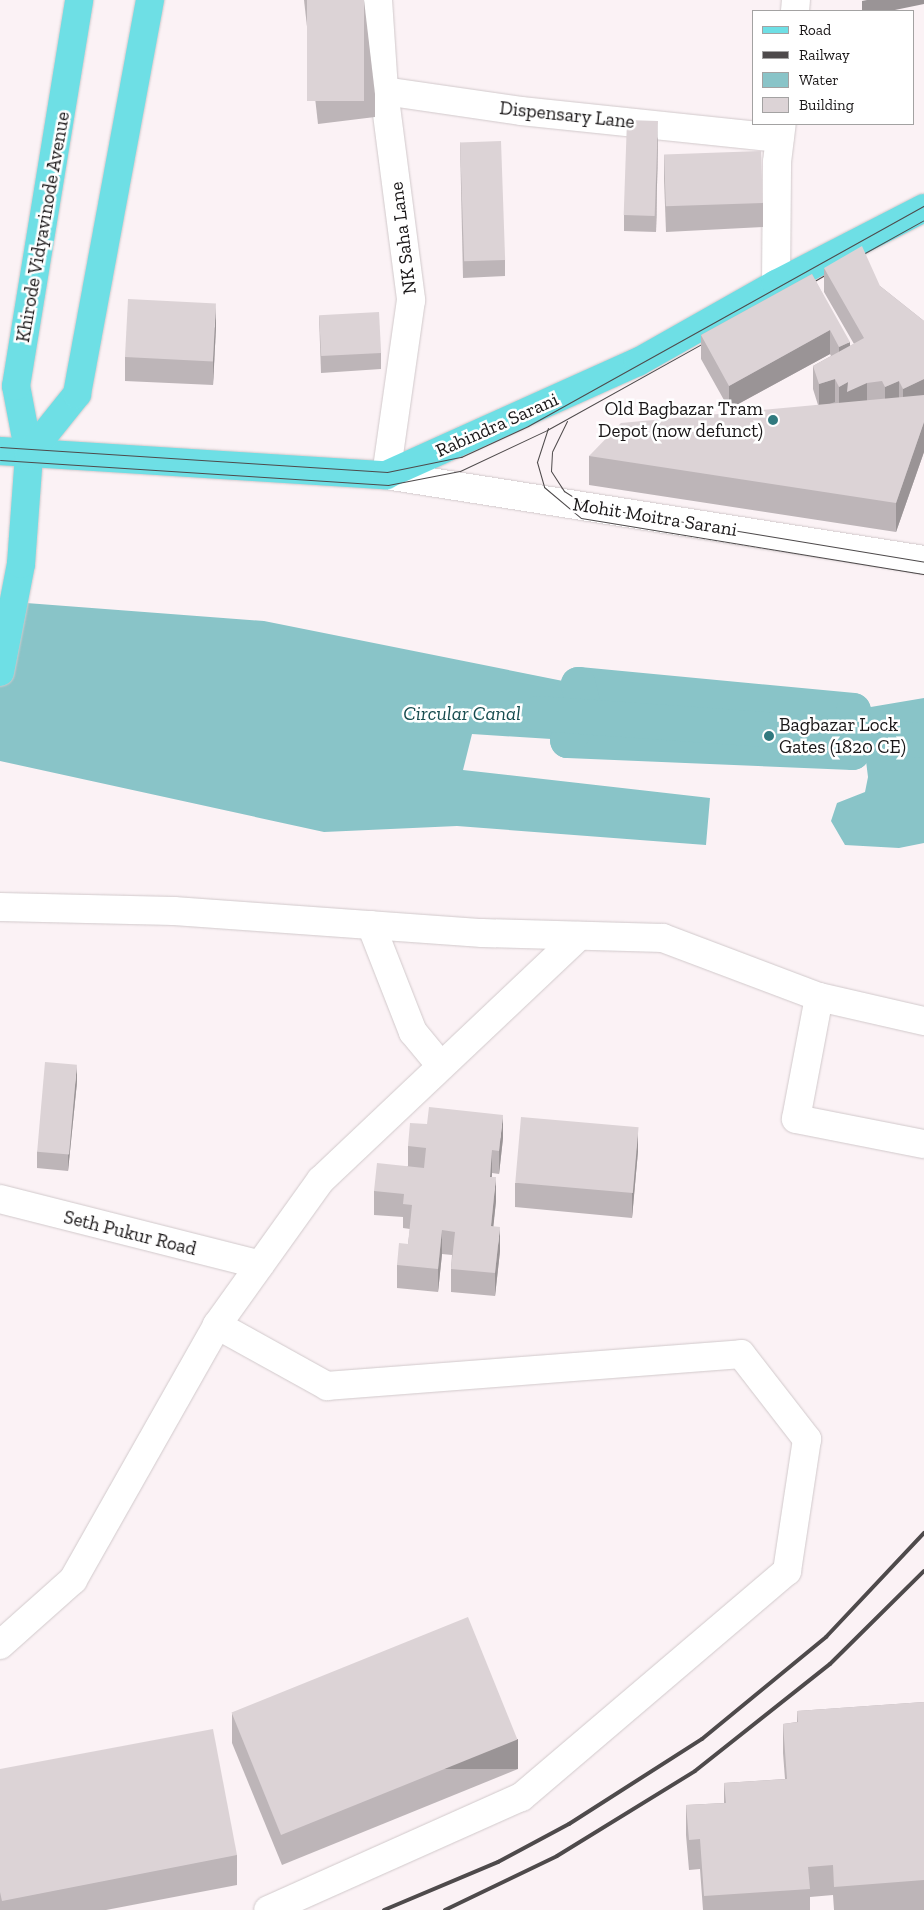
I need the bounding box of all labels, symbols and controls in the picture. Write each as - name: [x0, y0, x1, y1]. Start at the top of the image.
- legend: [752, 10, 914, 125]
- text: Road: [799, 21, 831, 39]
- text: Railway: [799, 46, 850, 64]
- text: Water: [799, 71, 839, 89]
- text: Building: [799, 96, 854, 114]
- street label: Dispensary Lane: [498, 97, 636, 133]
- street label: Khirode Vidyavinode Avenue: [11, 109, 75, 345]
- street label: NK Saha Lane: [385, 180, 421, 296]
- street label: Rabindra Sarani: [432, 388, 562, 462]
- place label: Old Bagbazar Tram Depot (now defunct): [598, 398, 763, 442]
- marker: Old Bagbazar Tram Depot (now defunct): [767, 414, 779, 426]
- street label: Mohit Moitra Sarani: [571, 493, 739, 541]
- water label: Circular Canal: [403, 701, 521, 725]
- place label: Bagbazar Lock Gates (1820 CE): [779, 714, 906, 758]
- marker: Bagbazar Lock Gates (1820 CE): [763, 730, 775, 742]
- street label: Seth Pukur Road: [61, 1205, 199, 1261]

